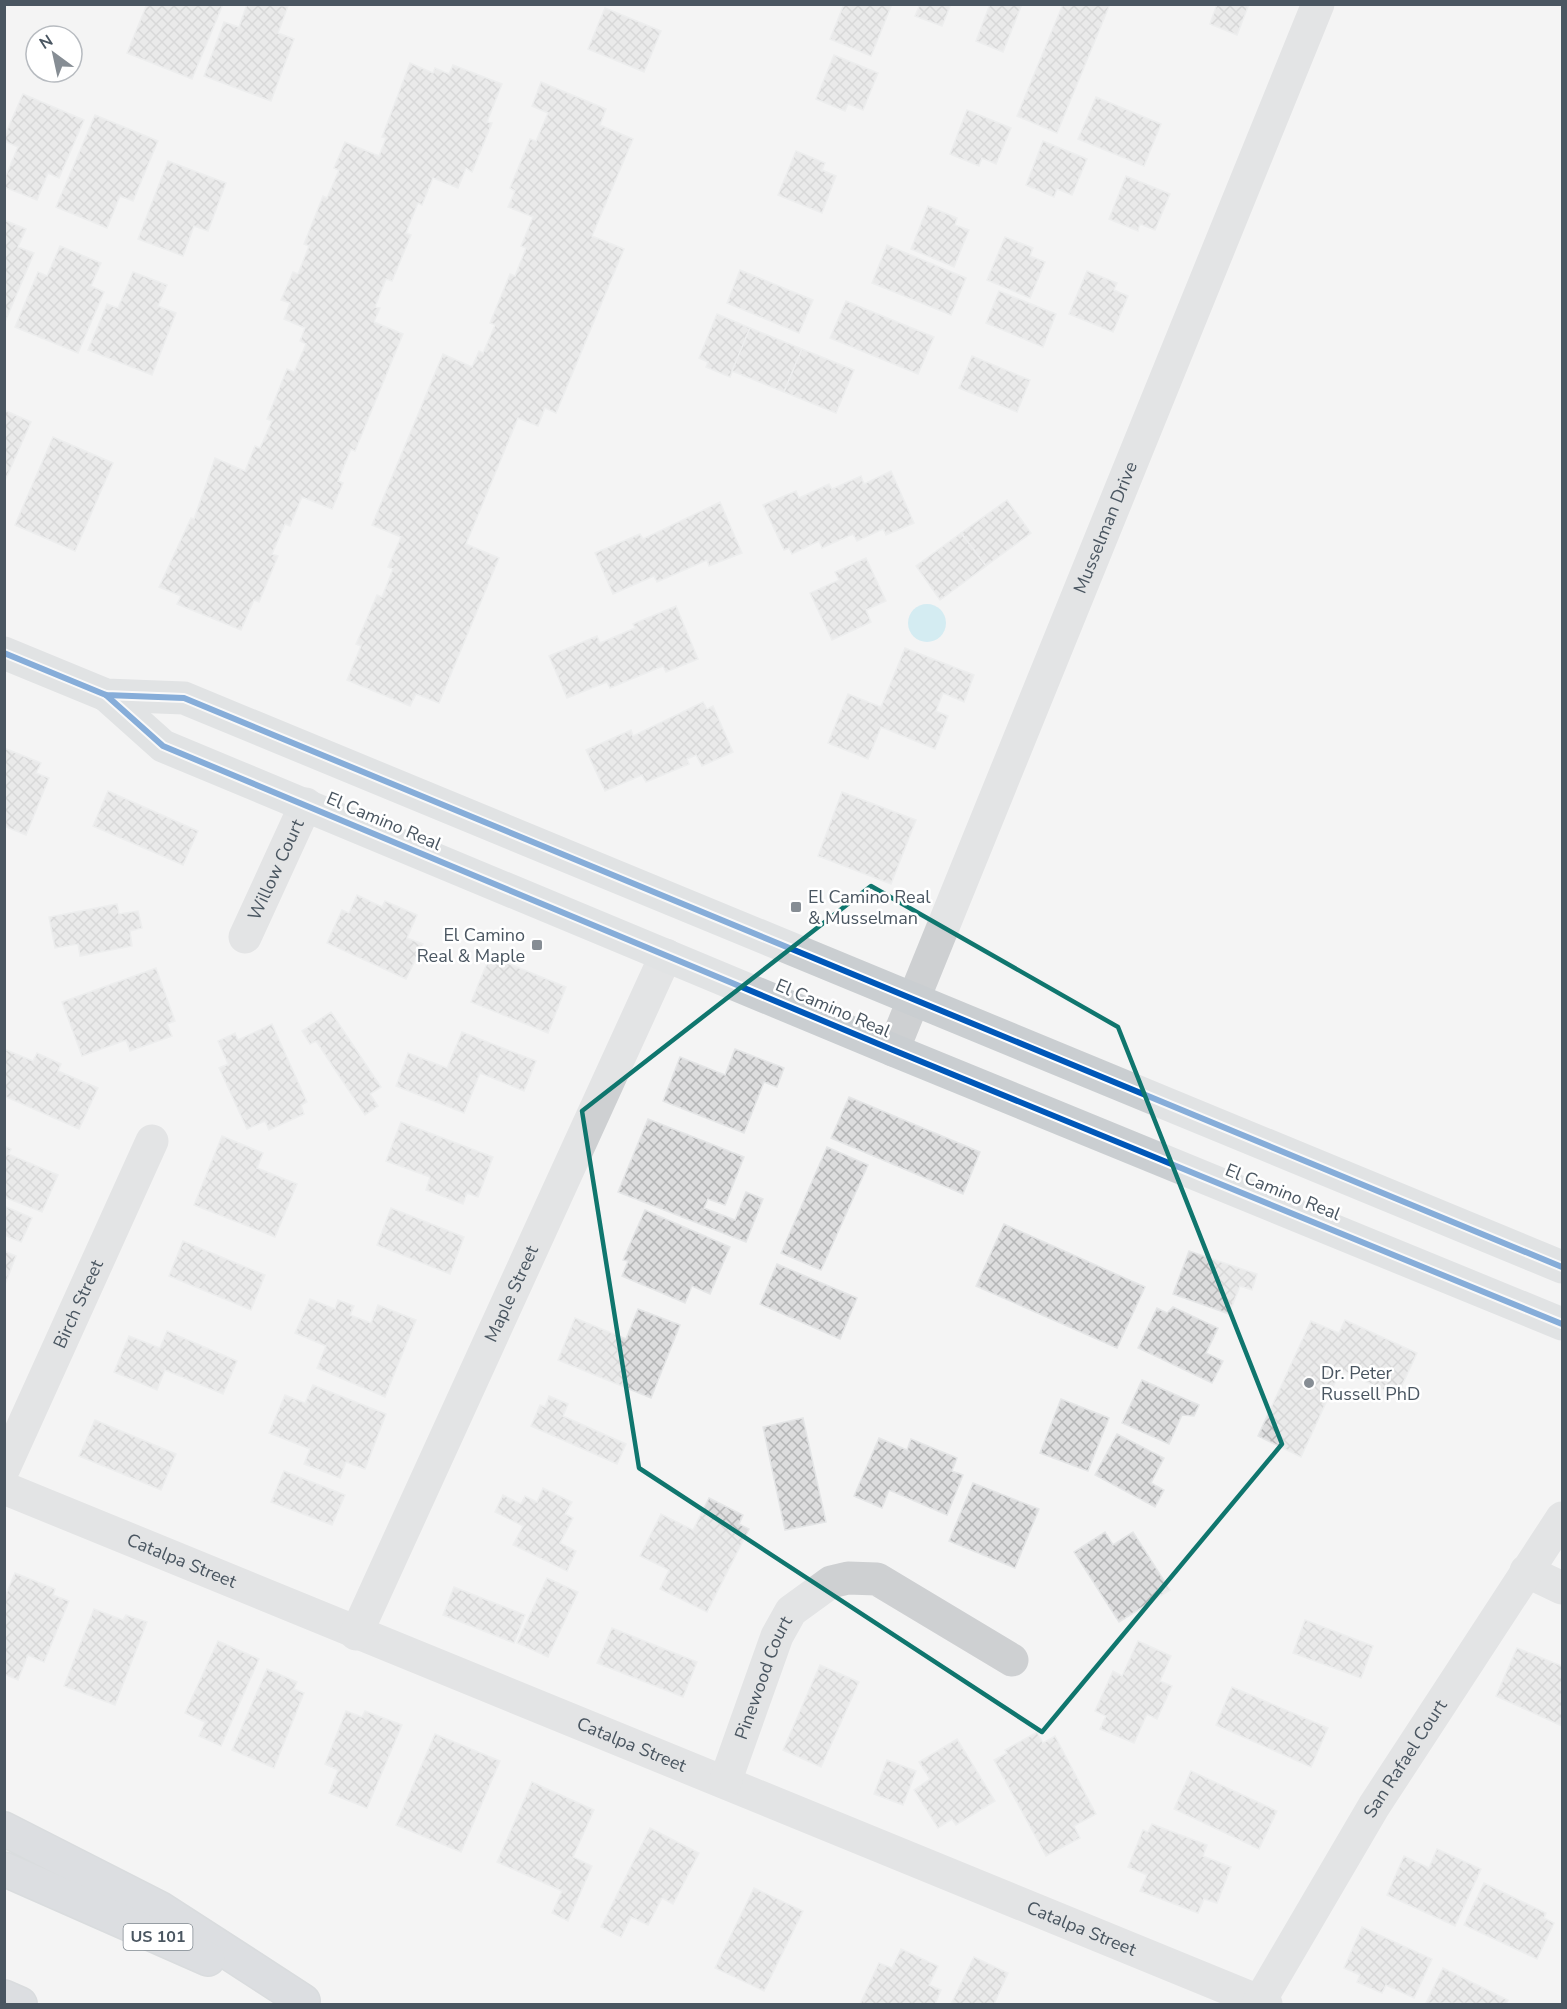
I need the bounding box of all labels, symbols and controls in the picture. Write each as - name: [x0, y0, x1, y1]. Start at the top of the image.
- north arrow: [24, 24, 84, 84]
- text: N: [35, 30, 57, 55]
- street label: Musselman Drive: [1068, 458, 1143, 597]
- street label: El Camino Real: [323, 786, 446, 856]
- street label: Willow Court: [242, 815, 310, 924]
- place label: El Camino Real & Musselman: [808, 885, 931, 930]
- marker: El Camino Real & Musselman: [789, 900, 803, 914]
- place label: El Camino Real & Maple: [417, 923, 525, 968]
- marker: El Camino Real & Maple: [530, 938, 544, 952]
- street label: El Camino Real: [772, 973, 895, 1043]
- street label: El Camino Real: [1222, 1158, 1345, 1226]
- street label: Maple Street: [479, 1241, 544, 1346]
- street label: Birch Street: [48, 1255, 109, 1352]
- place label: Dr. Peter Russell PhD: [1321, 1361, 1420, 1406]
- marker: Dr. Peter Russell PhD: [1302, 1376, 1316, 1390]
- street label: Catalpa Street: [123, 1528, 241, 1594]
- street label: Pinewood Court: [729, 1611, 798, 1743]
- street label: San Rafael Court: [1358, 1694, 1453, 1822]
- street label: Catalpa Street: [573, 1711, 691, 1778]
- street label: Catalpa Street: [1023, 1895, 1140, 1962]
- road number: US 101: [124, 1924, 192, 1950]

